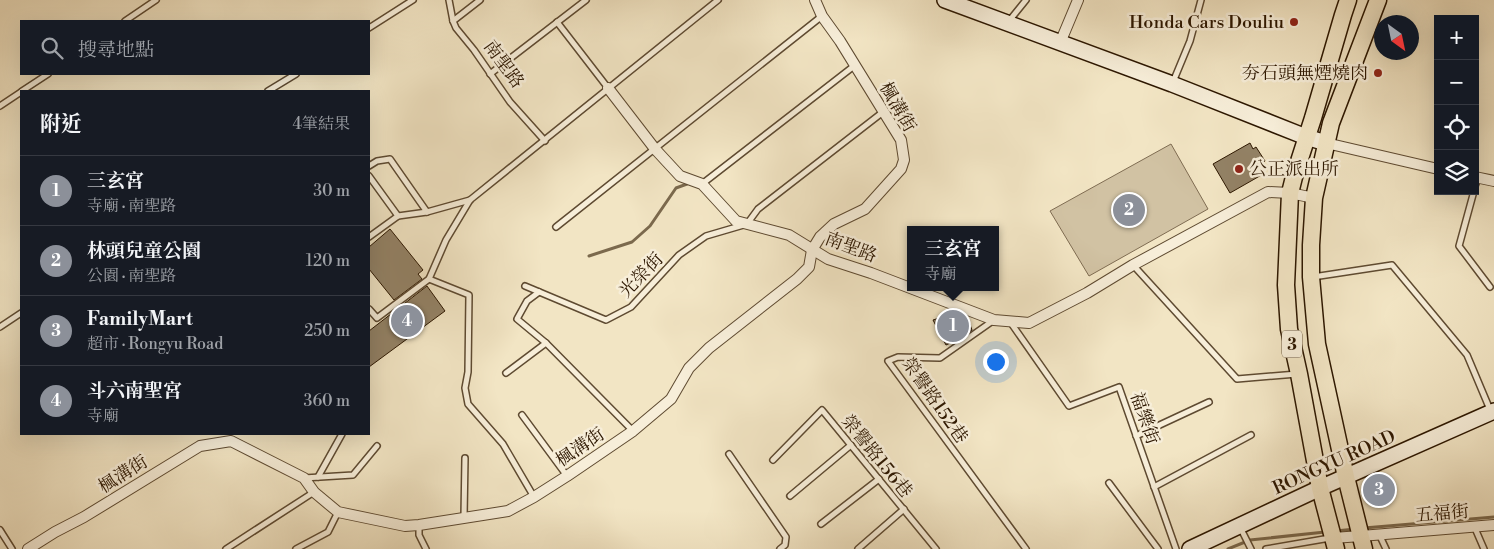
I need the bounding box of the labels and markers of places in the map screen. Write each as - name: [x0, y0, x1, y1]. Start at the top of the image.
- place label: Honda Cars Douliu: [1129, 11, 1285, 34]
- marker: Honda Cars Douliu: [1288, 16, 1300, 28]
- place label: 夯石頭無煙燒肉: [1242, 62, 1368, 85]
- marker: 夯石頭無煙燒肉: [1372, 67, 1384, 79]
- place label: 公正派出所: [1249, 158, 1339, 181]
- marker: 公正派出所: [1233, 163, 1245, 175]
- pin: 2: [1113, 191, 1145, 229]
- pin: 4: [391, 302, 423, 340]
- pin: 1: [937, 307, 969, 345]
- pin: 3: [1363, 471, 1395, 509]

